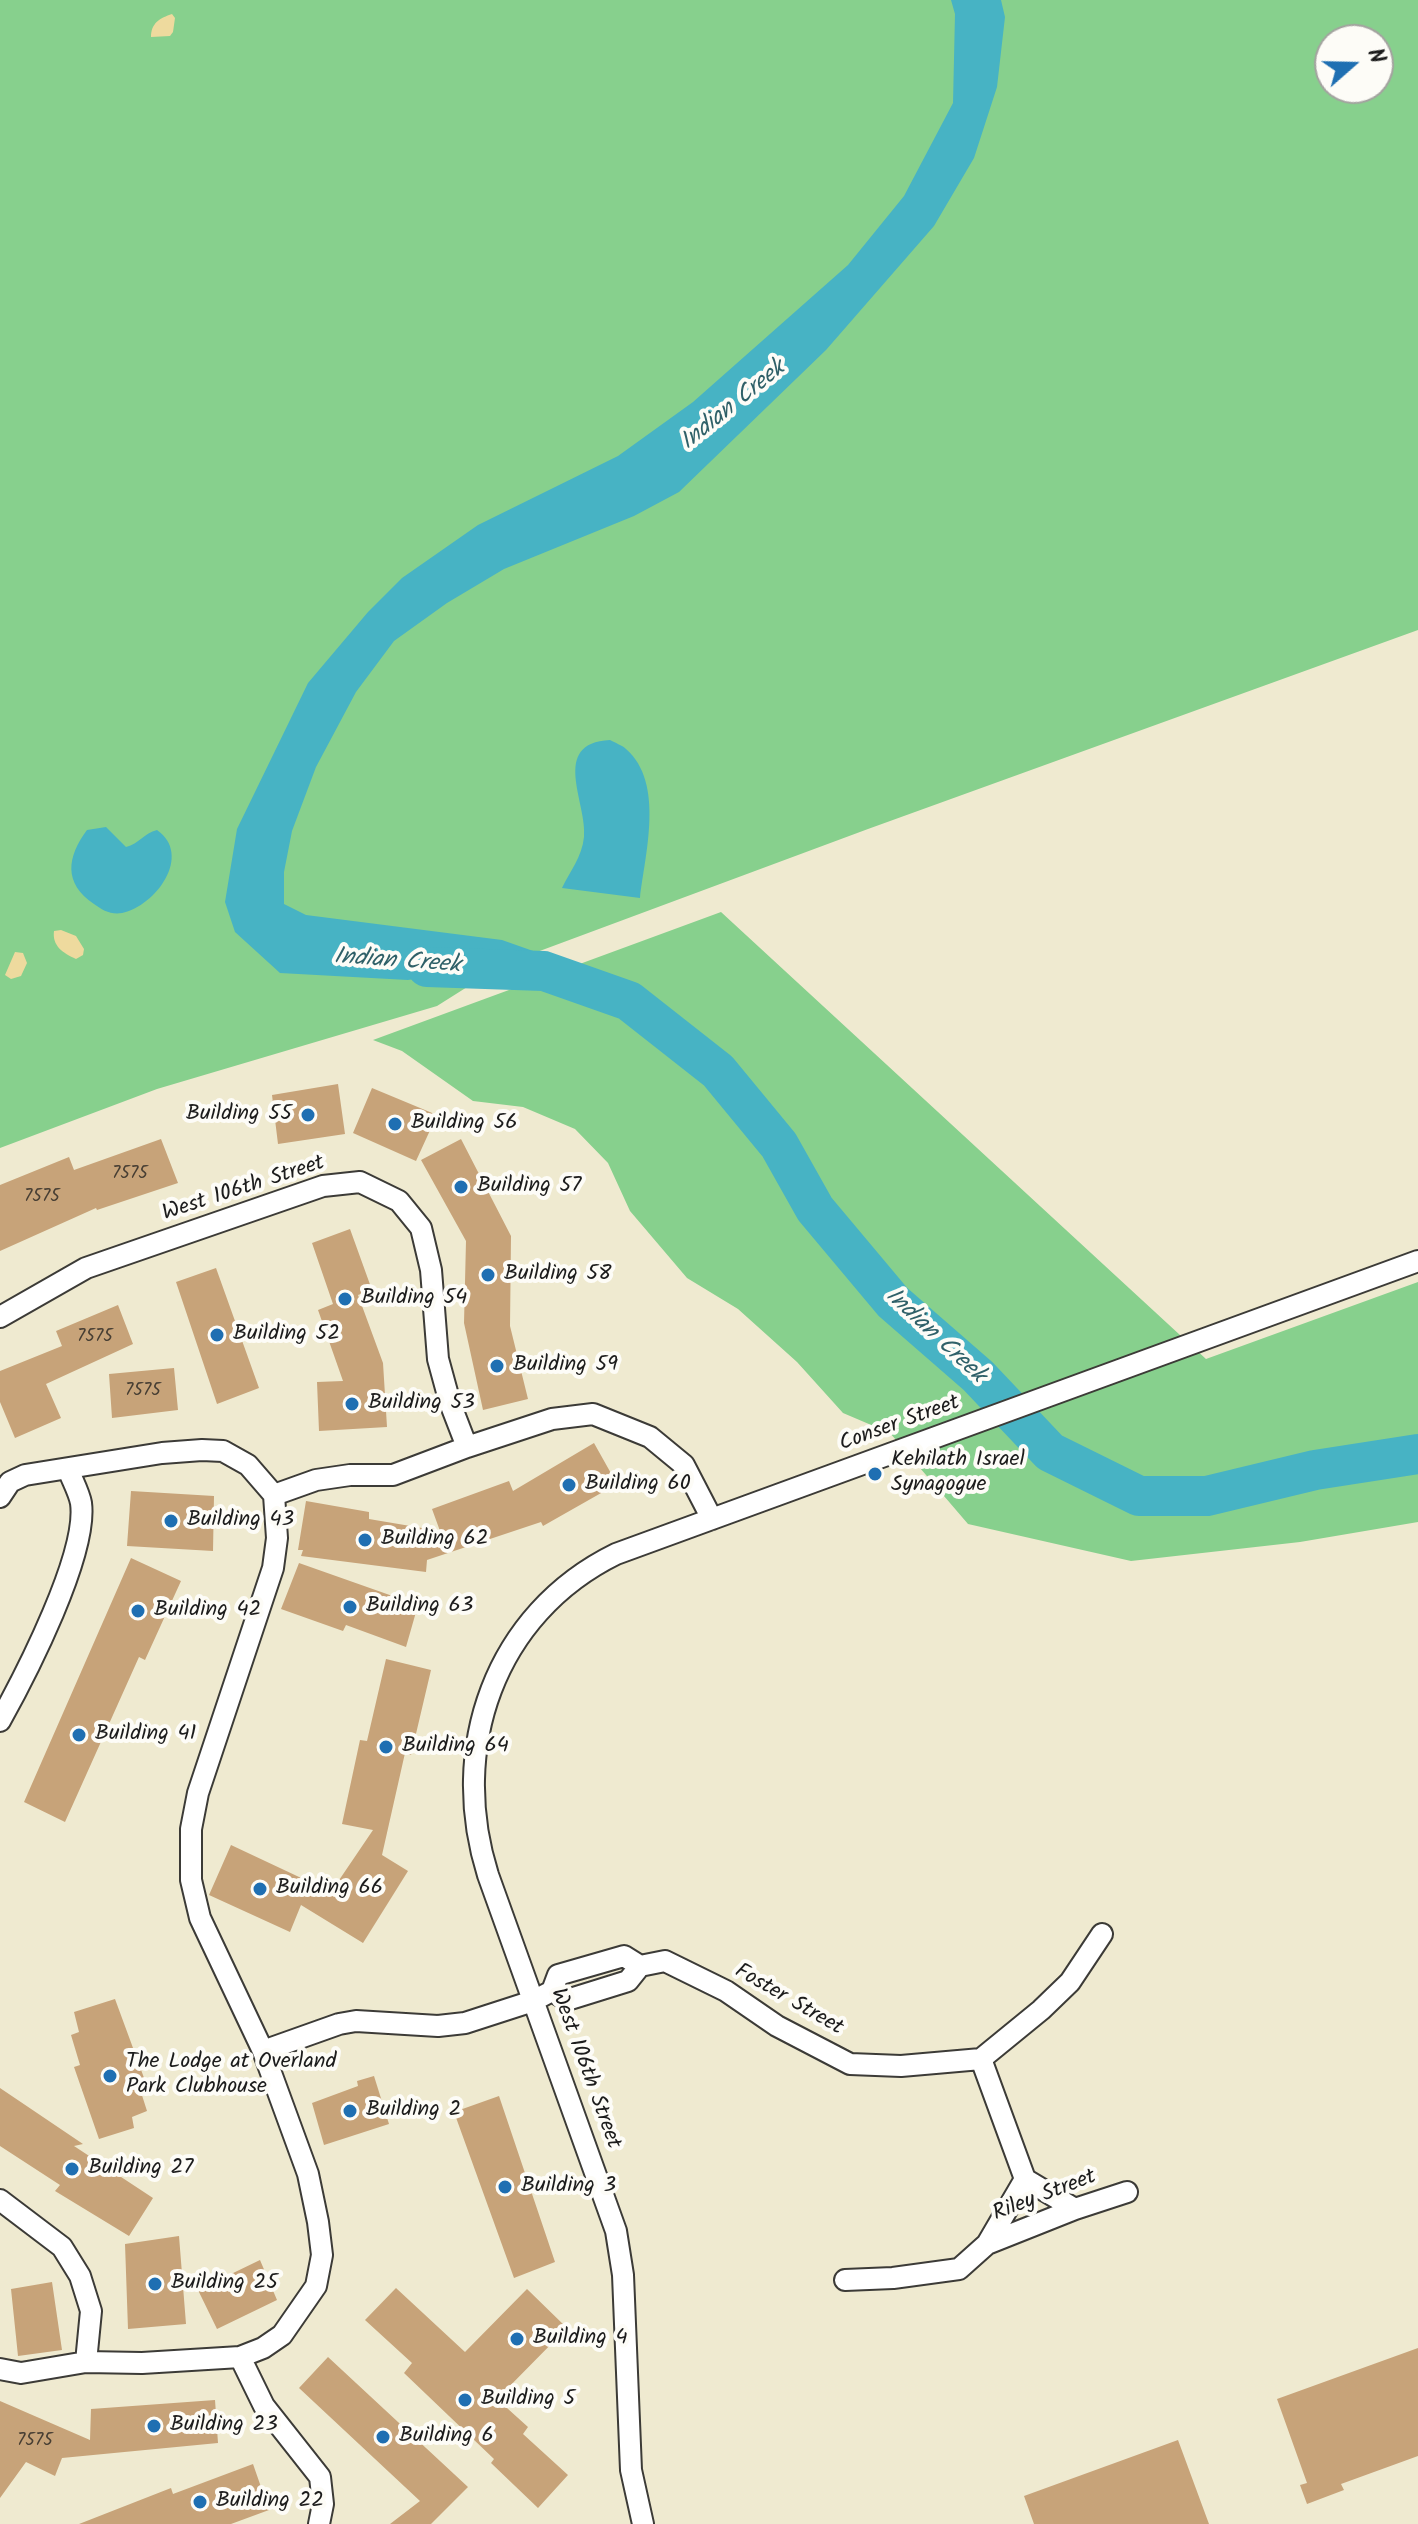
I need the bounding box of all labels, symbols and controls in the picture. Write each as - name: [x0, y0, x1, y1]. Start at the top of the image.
- north arrow: [1314, 24, 1394, 104]
- text: N: [1356, 44, 1394, 69]
- water label: Indian Creek: [676, 356, 792, 458]
- water label: Indian Creek: [333, 944, 461, 982]
- place label: Building 55: [186, 1102, 292, 1128]
- marker: Building 55: [299, 1106, 317, 1124]
- place label: Building 56: [411, 1111, 517, 1137]
- marker: Building 56: [386, 1115, 404, 1133]
- street label: West 106th Street: [160, 1151, 328, 1229]
- house number: 7575: [112, 1164, 148, 1186]
- place label: Building 57: [477, 1174, 581, 1200]
- marker: Building 57: [452, 1178, 470, 1196]
- house number: 7575: [24, 1187, 60, 1209]
- place label: Building 58: [504, 1262, 611, 1288]
- marker: Building 58: [479, 1266, 497, 1284]
- water label: Indian Creek: [878, 1283, 990, 1391]
- place label: Building 54: [361, 1286, 467, 1312]
- marker: Building 54: [336, 1290, 354, 1308]
- place label: Building 52: [233, 1322, 340, 1348]
- marker: Building 52: [208, 1326, 226, 1344]
- house number: 7575: [77, 1327, 113, 1349]
- place label: Building 59: [513, 1353, 618, 1379]
- marker: Building 59: [488, 1357, 506, 1375]
- house number: 7575: [125, 1381, 161, 1403]
- place label: Building 53: [368, 1391, 475, 1417]
- street label: Conser Street: [836, 1391, 964, 1459]
- marker: Building 53: [343, 1395, 361, 1413]
- place label: Kehilath Israel Synagogue: [891, 1448, 1025, 1500]
- marker: Kehilath Israel Synagogue: [866, 1465, 884, 1483]
- place label: Building 60: [585, 1472, 691, 1498]
- marker: Building 60: [560, 1476, 578, 1494]
- place label: Building 43: [187, 1508, 294, 1534]
- marker: Building 43: [162, 1512, 180, 1530]
- place label: Building 62: [381, 1527, 488, 1553]
- marker: Building 62: [356, 1531, 374, 1549]
- place label: Building 63: [366, 1594, 473, 1620]
- place label: Building 42: [154, 1598, 261, 1624]
- marker: Building 63: [341, 1598, 359, 1616]
- marker: Building 42: [129, 1602, 147, 1620]
- place label: Building 41: [95, 1722, 196, 1748]
- marker: Building 41: [70, 1726, 88, 1744]
- place label: Building 64: [402, 1734, 509, 1760]
- marker: Building 64: [377, 1738, 395, 1756]
- place label: Building 66: [276, 1876, 383, 1902]
- marker: Building 66: [251, 1880, 269, 1898]
- street label: Foster Street: [729, 1959, 847, 2043]
- street label: West 106th Street: [543, 1985, 625, 2153]
- place label: The Lodge at Overland Park Clubhouse: [126, 2050, 336, 2102]
- marker: The Lodge at Overland Park Clubhouse: [101, 2067, 119, 2085]
- place label: Building 2: [366, 2098, 461, 2124]
- marker: Building 2: [341, 2102, 359, 2120]
- place label: Building 27: [88, 2156, 193, 2182]
- marker: Building 27: [63, 2160, 81, 2178]
- street label: Riley Street: [990, 2165, 1100, 2229]
- place label: Building 3: [521, 2174, 616, 2200]
- marker: Building 3: [496, 2178, 514, 2196]
- place label: Building 25: [171, 2271, 278, 2297]
- marker: Building 25: [146, 2275, 164, 2293]
- place label: Building 4: [533, 2326, 628, 2352]
- marker: Building 4: [508, 2330, 526, 2348]
- place label: Building 5: [481, 2387, 575, 2413]
- marker: Building 5: [456, 2391, 474, 2409]
- place label: Building 23: [170, 2413, 278, 2439]
- marker: Building 23: [145, 2417, 163, 2435]
- place label: Building 6: [399, 2424, 494, 2450]
- marker: Building 6: [374, 2428, 392, 2446]
- house number: 7575: [17, 2431, 53, 2453]
- place label: Building 22: [216, 2489, 324, 2515]
- marker: Building 22: [191, 2493, 209, 2511]

